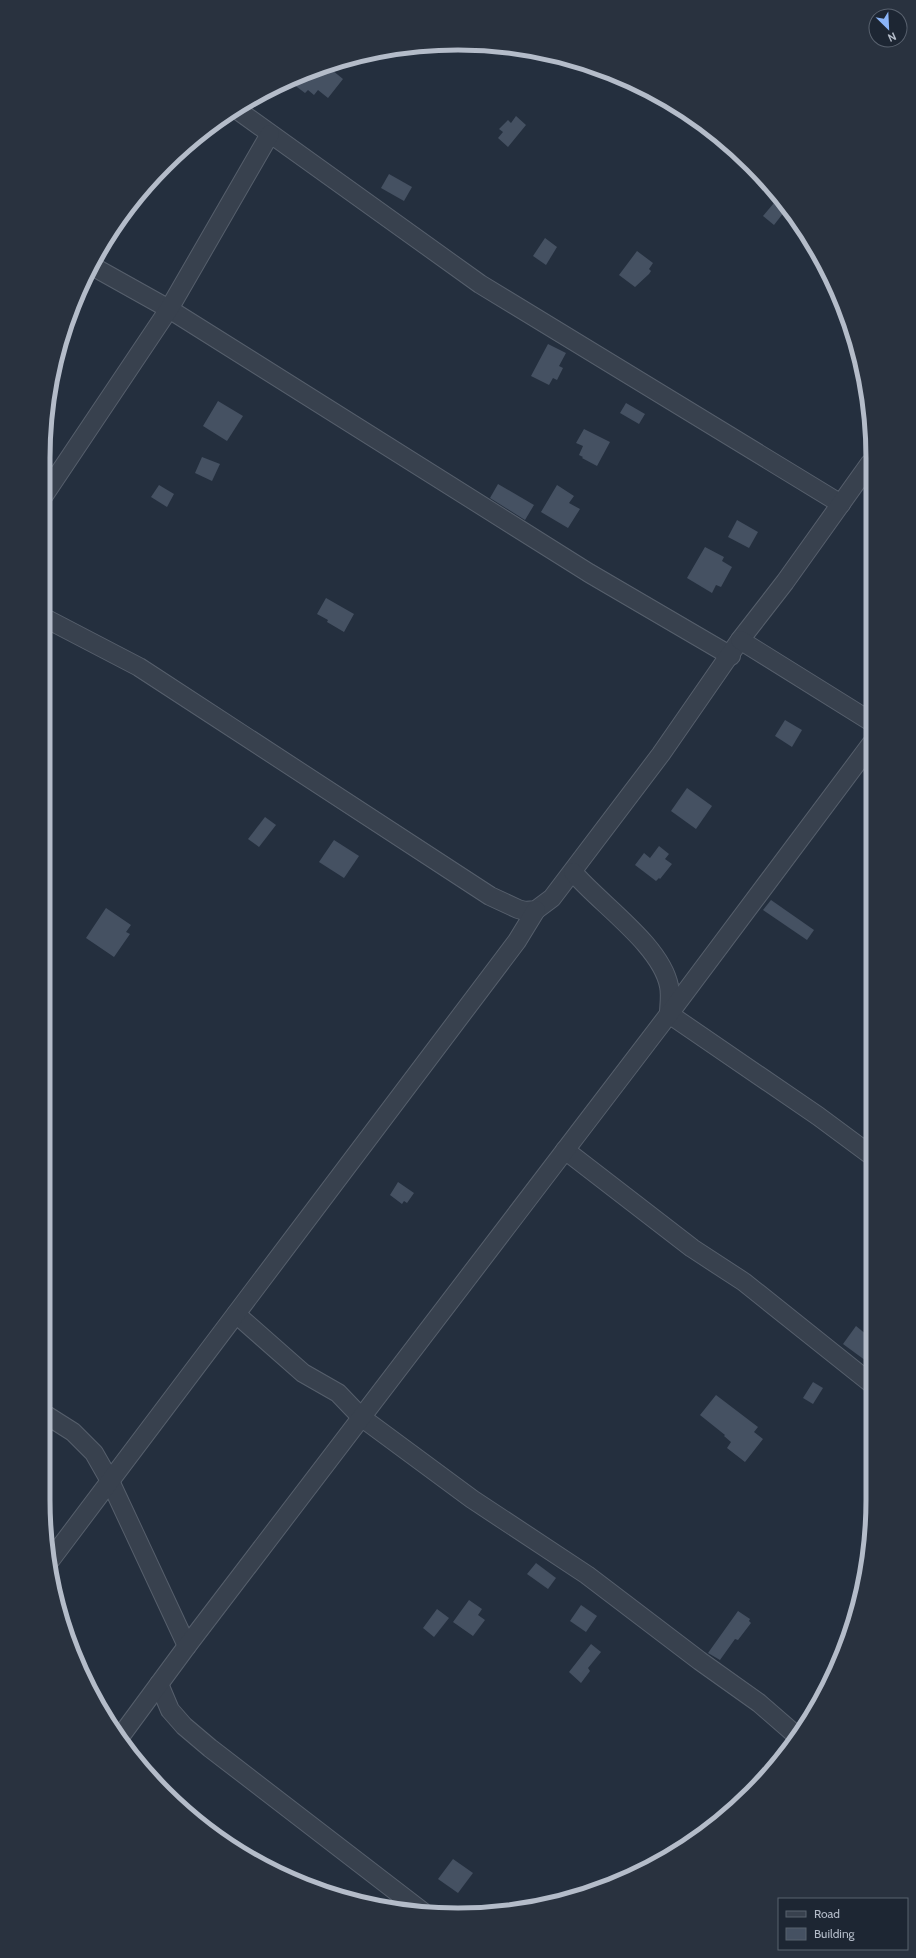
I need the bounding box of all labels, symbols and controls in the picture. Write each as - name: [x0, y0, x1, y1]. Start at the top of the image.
- north arrow: [868, 8, 908, 48]
- text: N: [886, 29, 898, 45]
- legend: [778, 1898, 908, 1950]
- text: Road: [814, 1906, 840, 1921]
- text: Building: [814, 1926, 856, 1941]

